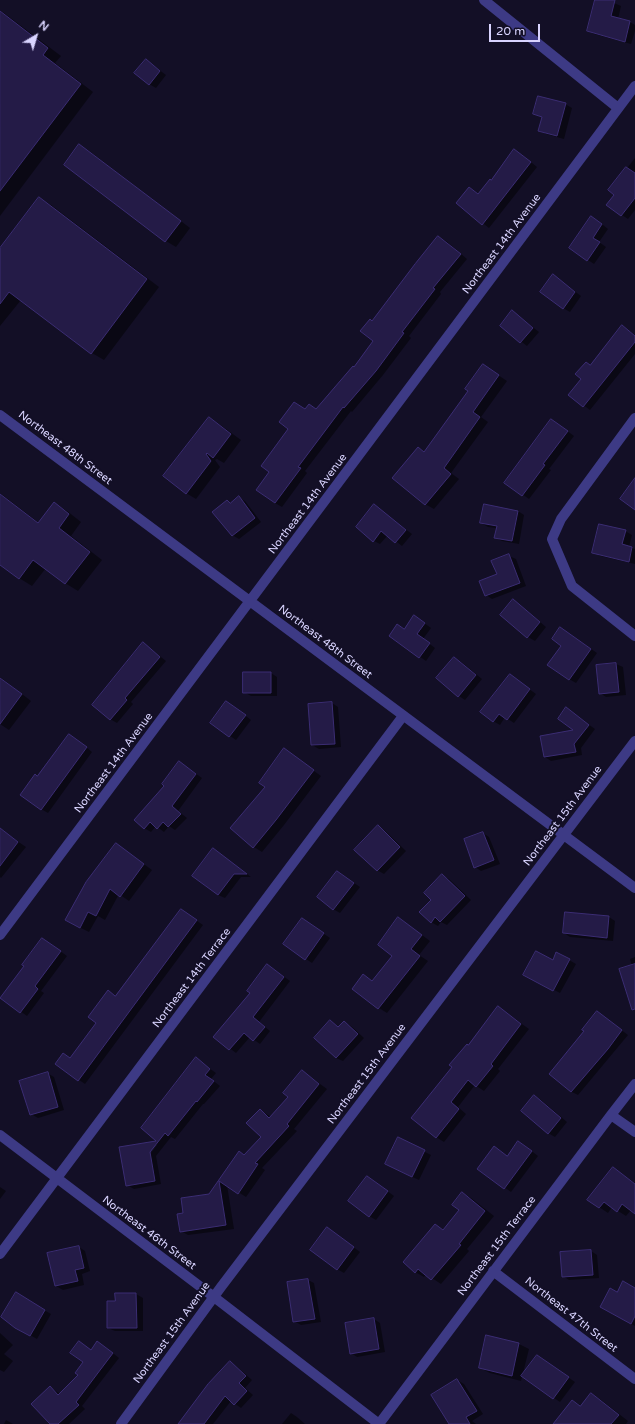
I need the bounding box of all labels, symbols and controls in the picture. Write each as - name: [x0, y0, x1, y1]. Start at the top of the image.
- north arrow: [16, 16, 56, 56]
- scale bar: [491, 16, 542, 42]
- text: N: [36, 18, 51, 34]
- text: 20 m: [496, 24, 525, 38]
- street label: Northeast 14th Avenue: [460, 191, 544, 297]
- street label: Northeast 48th Street: [15, 408, 115, 488]
- street label: Northeast 14th Avenue: [266, 451, 350, 557]
- street label: Northeast 48th Street: [275, 602, 375, 682]
- street label: Northeast 14th Avenue: [72, 710, 156, 816]
- street label: Northeast 15th Avenue: [521, 763, 605, 869]
- street label: Northeast 14th Terrace: [150, 925, 234, 1031]
- street label: Northeast 15th Avenue: [325, 1021, 409, 1127]
- street label: Northeast 46th Street: [99, 1193, 199, 1273]
- street label: Northeast 15th Terrace: [455, 1193, 539, 1299]
- street label: Northeast 47th Street: [522, 1275, 620, 1355]
- street label: Northeast 15th Avenue: [131, 1280, 213, 1386]

